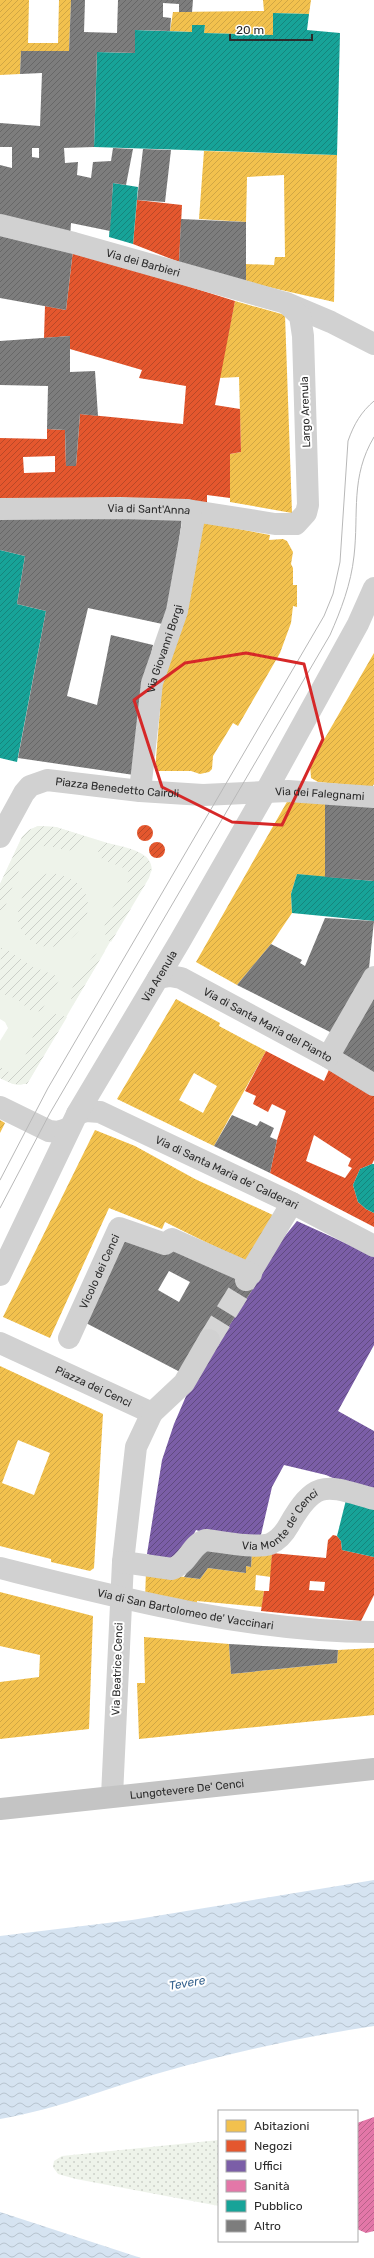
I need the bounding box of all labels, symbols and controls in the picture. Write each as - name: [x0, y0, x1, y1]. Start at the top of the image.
- scale bar: [230, 16, 312, 42]
- text: 20 m: [236, 23, 264, 37]
- street label: Via dei Barbieri: [104, 246, 182, 280]
- street label: Largo Arenula: [298, 376, 313, 448]
- street label: Via di Sant'Anna: [108, 502, 191, 517]
- street label: Via Giovanni Borgi: [145, 604, 185, 694]
- street label: Piazza Benedetto Cairoli: [55, 775, 179, 800]
- street label: Via dei Falegnami: [275, 785, 365, 803]
- street label: Via Arenula: [139, 948, 180, 1005]
- street label: Via di Santa Maria del Pianto: [201, 985, 335, 1065]
- street label: Via di Santa Maria de' Calderari: [153, 1133, 301, 1212]
- street label: Vicolo dei Cenci: [77, 1232, 122, 1311]
- street label: Piazza dei Cenci: [53, 1363, 134, 1410]
- street label: Via Monte de' Cenci: [241, 1486, 320, 1553]
- street label: Via di San Bartolomeo de' Vaccinari: [96, 1586, 274, 1632]
- street label: Via Beatrice Cenci: [109, 1622, 126, 1716]
- street label: Lungotevere De' Cenci: [129, 1777, 245, 1802]
- water label: Tevere: [168, 1973, 207, 1993]
- legend: [218, 2110, 358, 2242]
- text: Abitazioni: [254, 2119, 310, 2133]
- text: Negozi: [254, 2139, 292, 2153]
- text: Uffici: [254, 2159, 282, 2173]
- text: Sanità: [254, 2179, 290, 2193]
- text: Pubblico: [254, 2199, 303, 2213]
- text: Altro: [254, 2219, 281, 2233]

